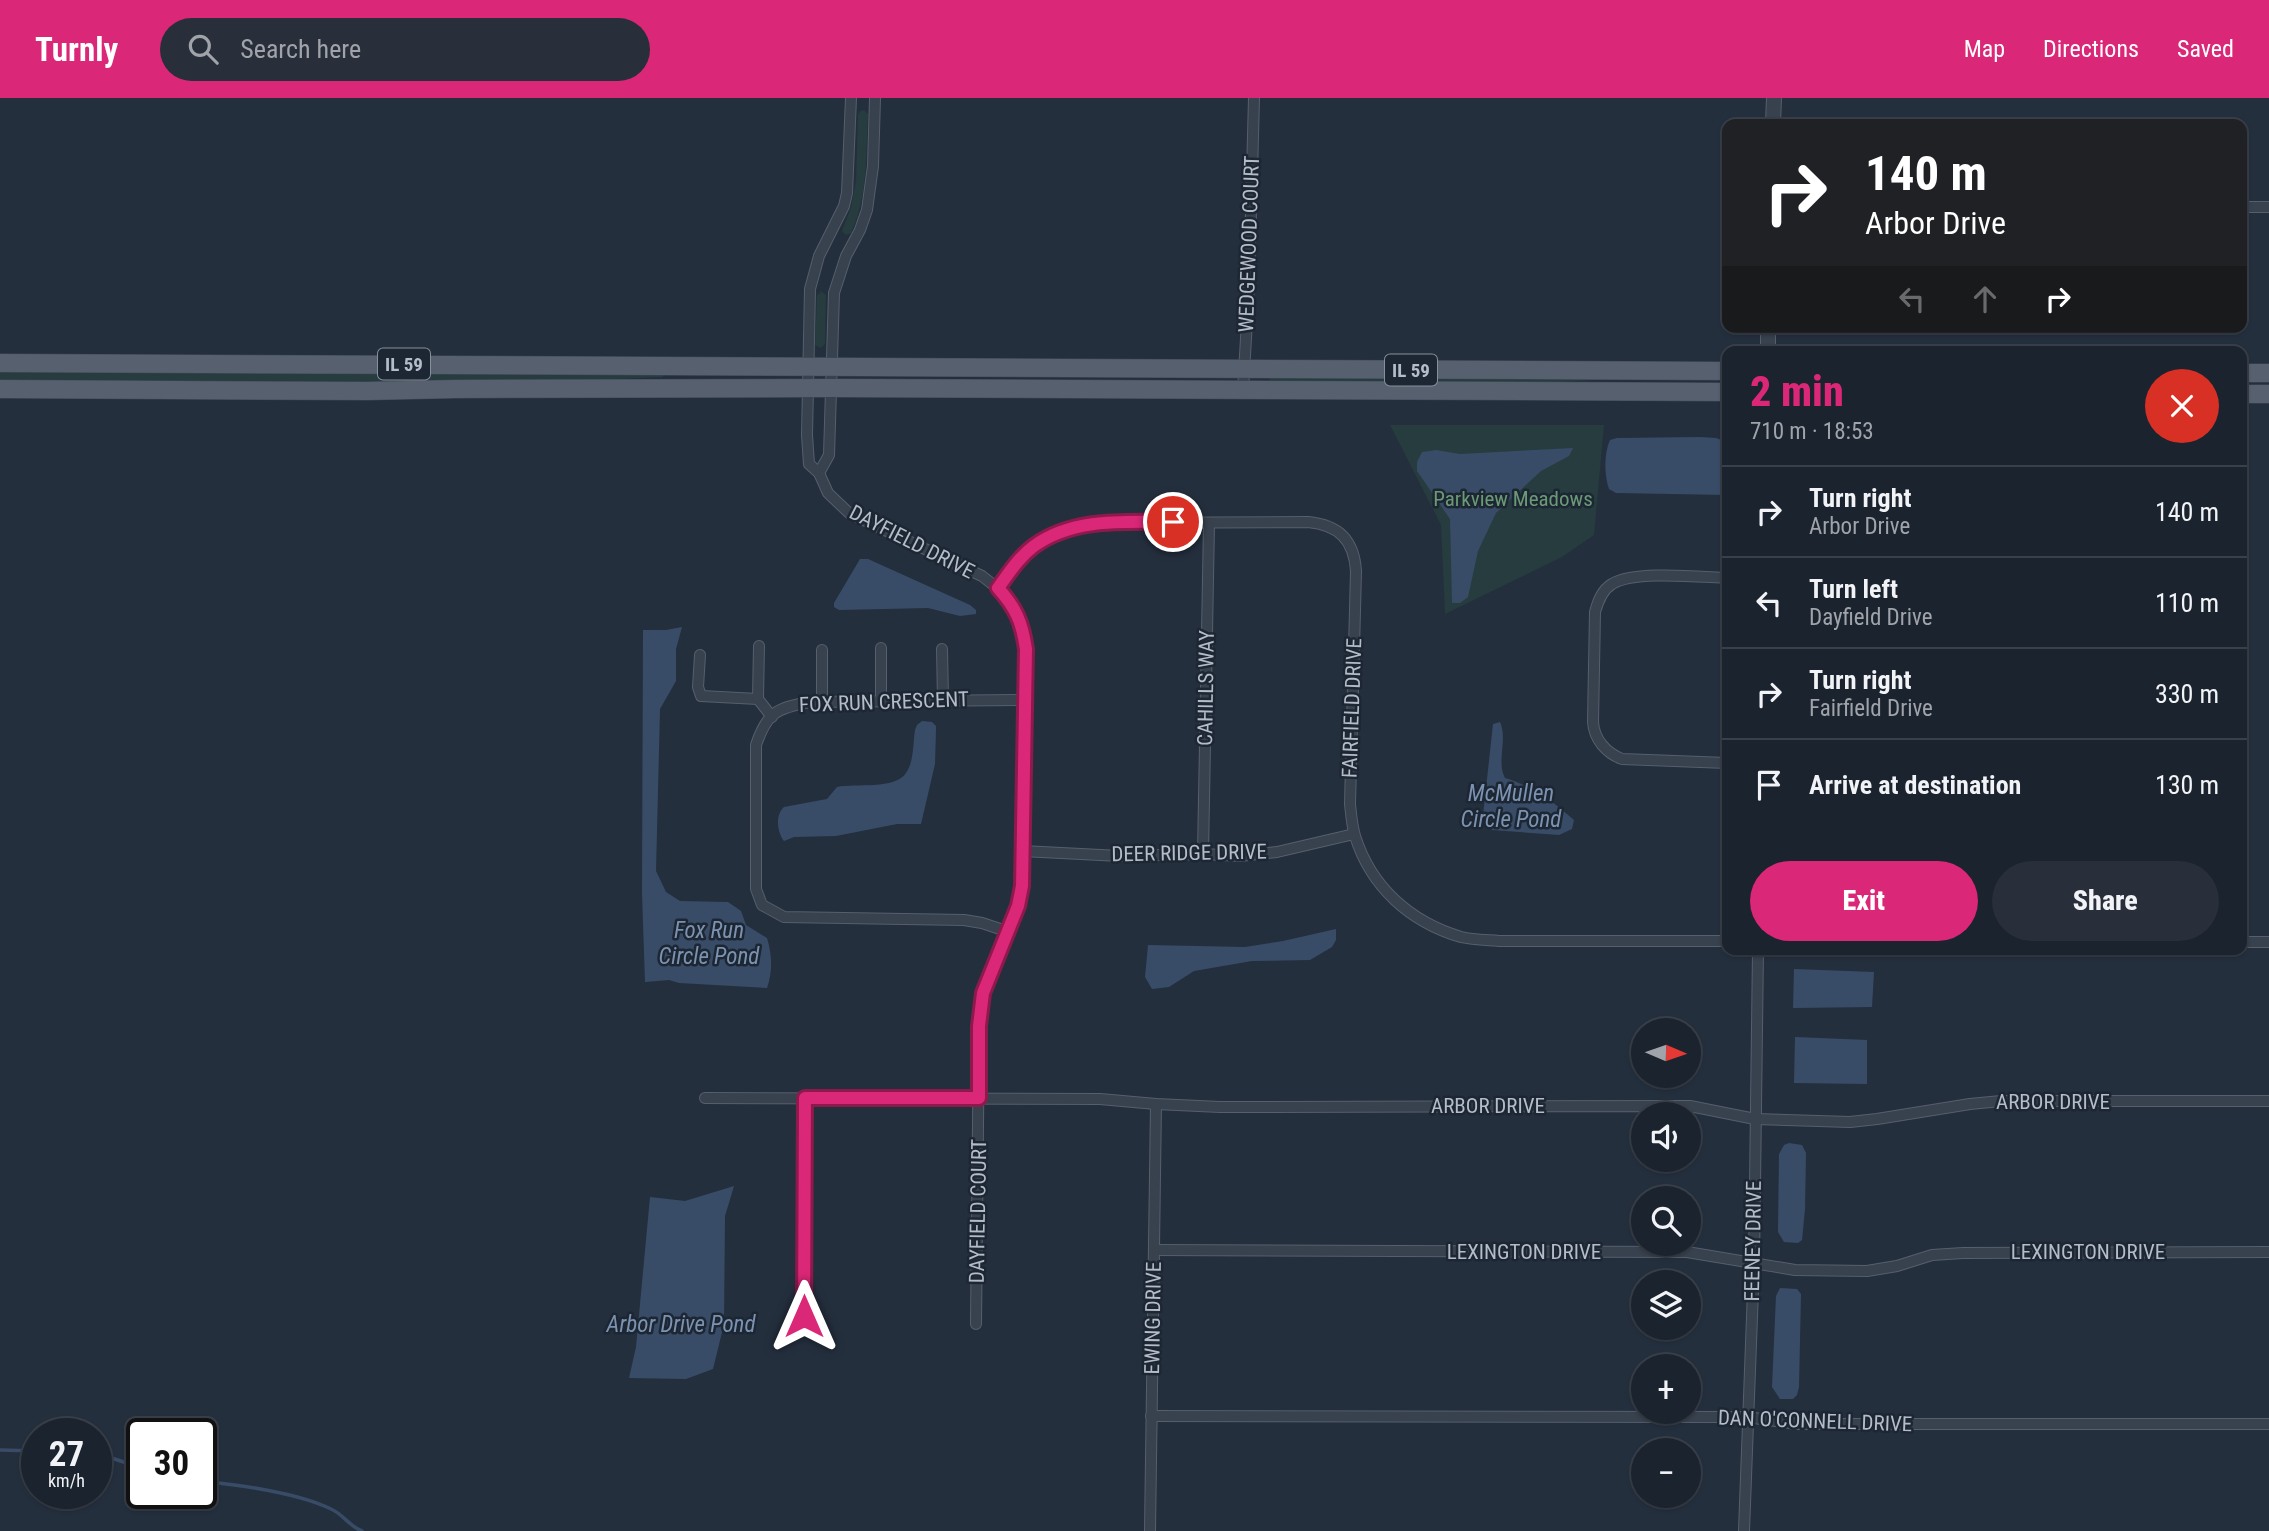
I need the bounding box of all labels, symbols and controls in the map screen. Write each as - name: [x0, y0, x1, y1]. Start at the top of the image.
- search box: [160, 18, 650, 81]
- text: Turnly: [35, 30, 118, 69]
- icon: search: [184, 30, 222, 68]
- text: Search here: [240, 34, 361, 64]
- text: Map: [1964, 35, 2005, 63]
- text: Directions: [2043, 35, 2139, 63]
- text: Saved: [2177, 35, 2234, 63]
- text: 140 m: [1865, 145, 1987, 202]
- icon: right: [1750, 147, 1841, 238]
- street label: WEDGEWOOD COURT: [1234, 155, 1264, 333]
- text: Arbor Drive: [1865, 204, 2006, 242]
- icon: left: [1893, 280, 1931, 318]
- icon: ahead: [1966, 280, 2004, 318]
- icon: right: [2039, 280, 2077, 318]
- road number: IL 59: [378, 348, 430, 380]
- road number: IL 59: [1385, 354, 1437, 386]
- text: 2 min: [1750, 367, 1844, 416]
- button: close: [2145, 369, 2219, 443]
- text: 710 m · 18:53: [1750, 418, 1874, 445]
- text: Turn right: [1809, 483, 1911, 513]
- park label: Parkview Meadows: [1433, 487, 1593, 511]
- pin: [1143, 492, 1203, 552]
- icon: right: [1750, 493, 1788, 531]
- text: 140 m: [2155, 497, 2219, 527]
- street label: DAYFIELD DRIVE: [845, 500, 979, 584]
- icon: arrive: [1154, 503, 1192, 541]
- text: Arbor Drive: [1809, 513, 1910, 540]
- text: Turn left: [1809, 574, 1898, 604]
- icon: left: [1750, 584, 1788, 622]
- text: 110 m: [2155, 588, 2219, 618]
- text: Dayfield Drive: [1809, 604, 1932, 631]
- street label: CAHILLS WAY: [1193, 630, 1219, 746]
- street label: FAIRFIELD DRIVE: [1338, 638, 1366, 778]
- text: Turn right: [1809, 665, 1911, 695]
- icon: right: [1750, 675, 1788, 713]
- text: 330 m: [2155, 679, 2219, 709]
- street label: FOX RUN CRESCENT: [799, 687, 969, 717]
- text: Fairfield Drive: [1809, 695, 1933, 722]
- icon: arrive: [1750, 766, 1788, 804]
- text: Arrive at destination: [1809, 770, 2021, 800]
- text: 130 m: [2155, 770, 2219, 800]
- water label: McMullen Circle Pond: [1461, 780, 1562, 833]
- street label: DEER RIDGE DRIVE: [1111, 840, 1267, 866]
- button: Exit: [1750, 861, 1978, 941]
- button: Share: [1992, 861, 2219, 941]
- water label: Fox Run Circle Pond: [659, 917, 760, 970]
- north arrow: [1631, 1018, 1701, 1088]
- map controls: [1631, 1018, 1701, 1508]
- street label: ARBOR DRIVE: [1996, 1090, 2110, 1114]
- street label: ARBOR DRIVE: [1431, 1094, 1545, 1118]
- button: sound: [1631, 1102, 1701, 1172]
- street label: DAYFIELD COURT: [965, 1139, 991, 1283]
- street label: FEENEY DRIVE: [1740, 1180, 1766, 1302]
- button: search: [1631, 1186, 1701, 1256]
- street label: LEXINGTON DRIVE: [1447, 1240, 1601, 1264]
- street label: LEXINGTON DRIVE: [2011, 1240, 2165, 1264]
- street label: EWING DRIVE: [1140, 1262, 1166, 1374]
- button: layers: [1631, 1270, 1701, 1340]
- position arrow: [767, 1279, 841, 1353]
- water label: Arbor Drive Pond: [606, 1311, 756, 1338]
- button: +: [1631, 1354, 1701, 1424]
- street label: DAN O'CONNELL DRIVE: [1717, 1406, 1913, 1436]
- speed limit sign: 30: [126, 1418, 217, 1509]
- text: 27: [49, 1434, 84, 1475]
- button: −: [1631, 1438, 1701, 1508]
- text: km/h: [48, 1470, 85, 1491]

